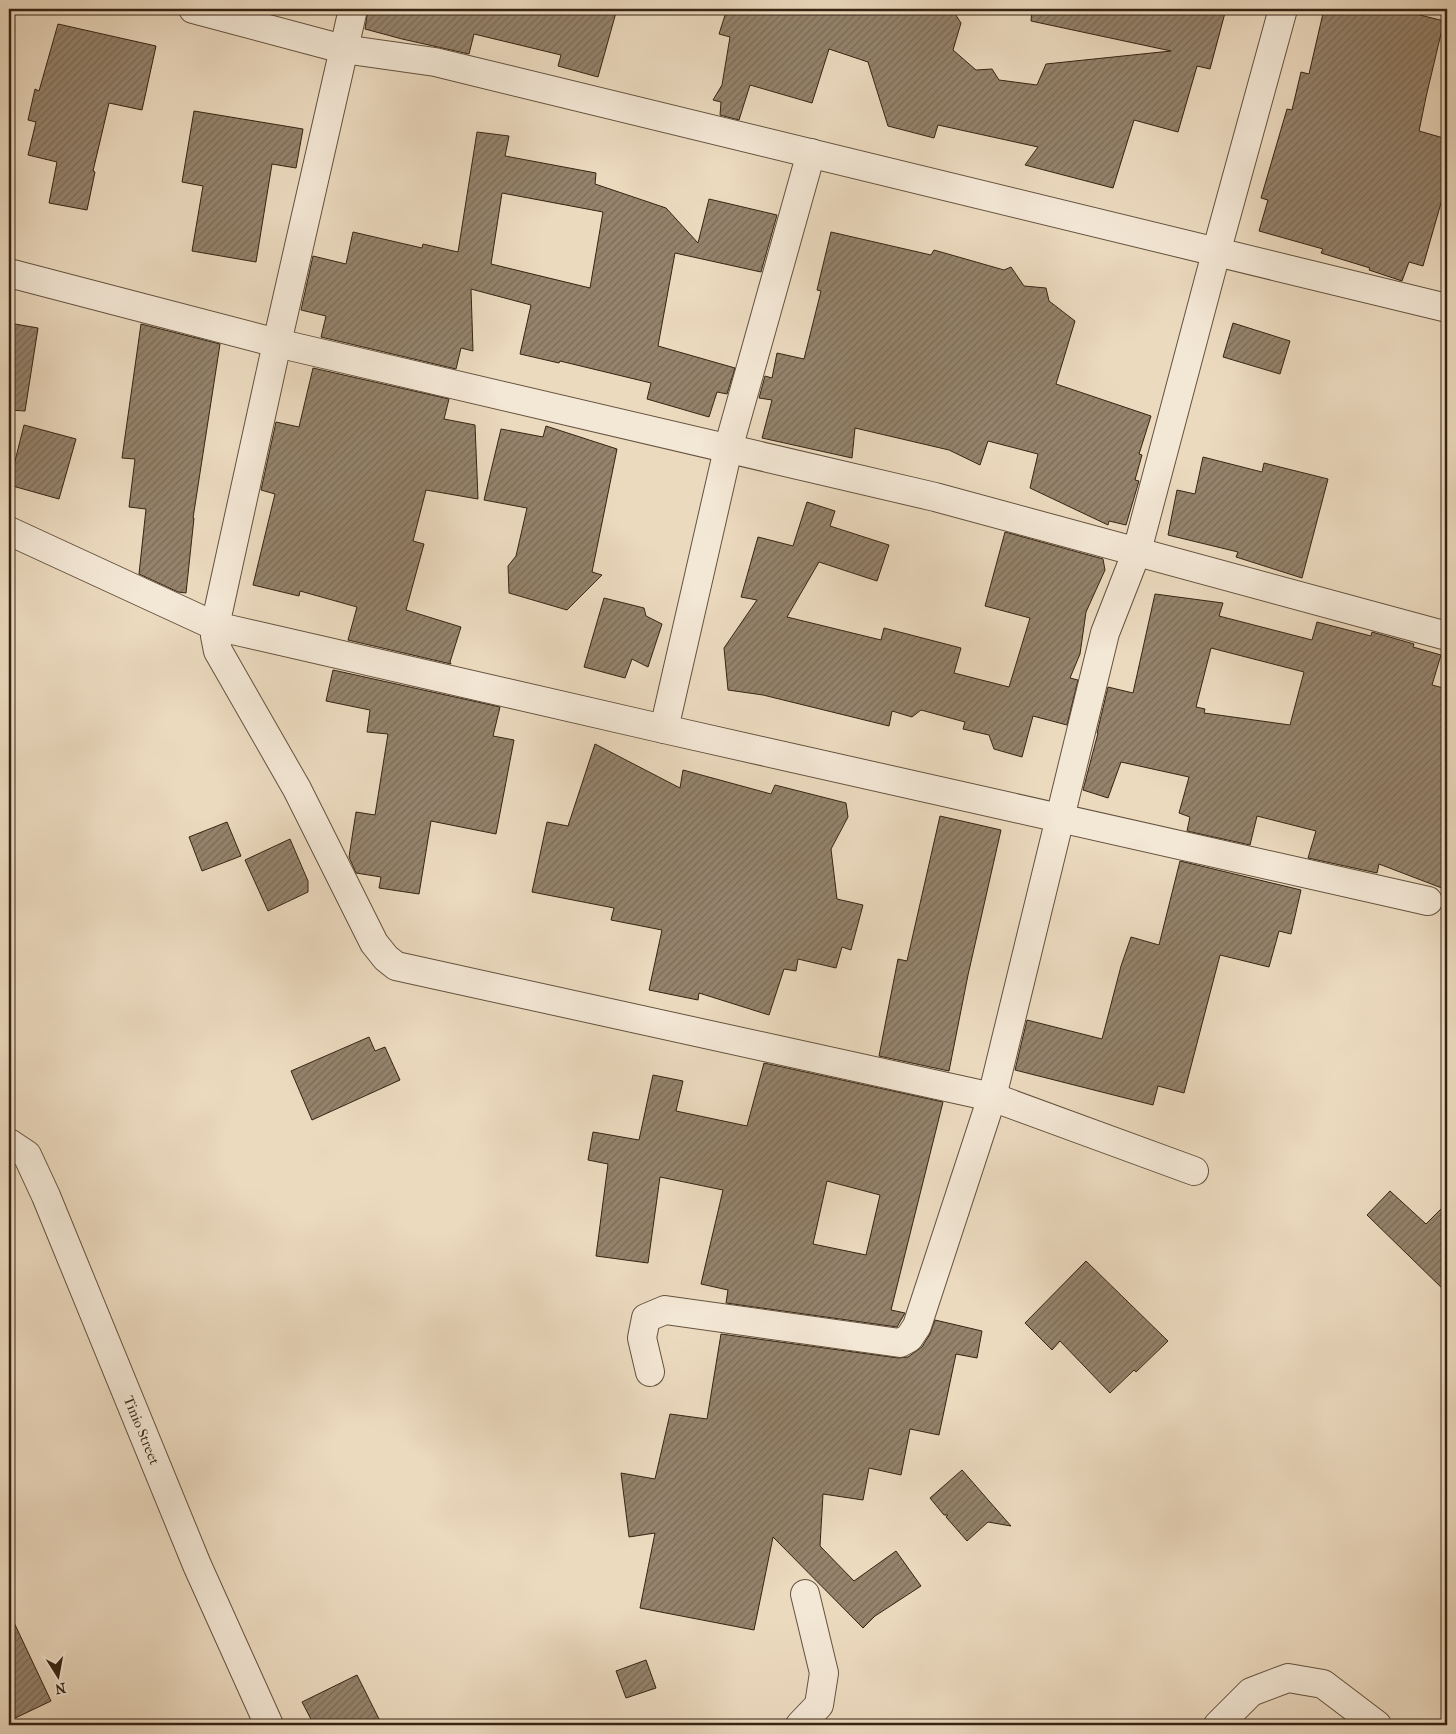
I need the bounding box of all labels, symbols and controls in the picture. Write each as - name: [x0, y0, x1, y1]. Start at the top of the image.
- street label: Tinio Street: [120, 1393, 164, 1467]
- north arrow: [32, 1652, 82, 1702]
- text: N: [53, 1679, 67, 1698]

